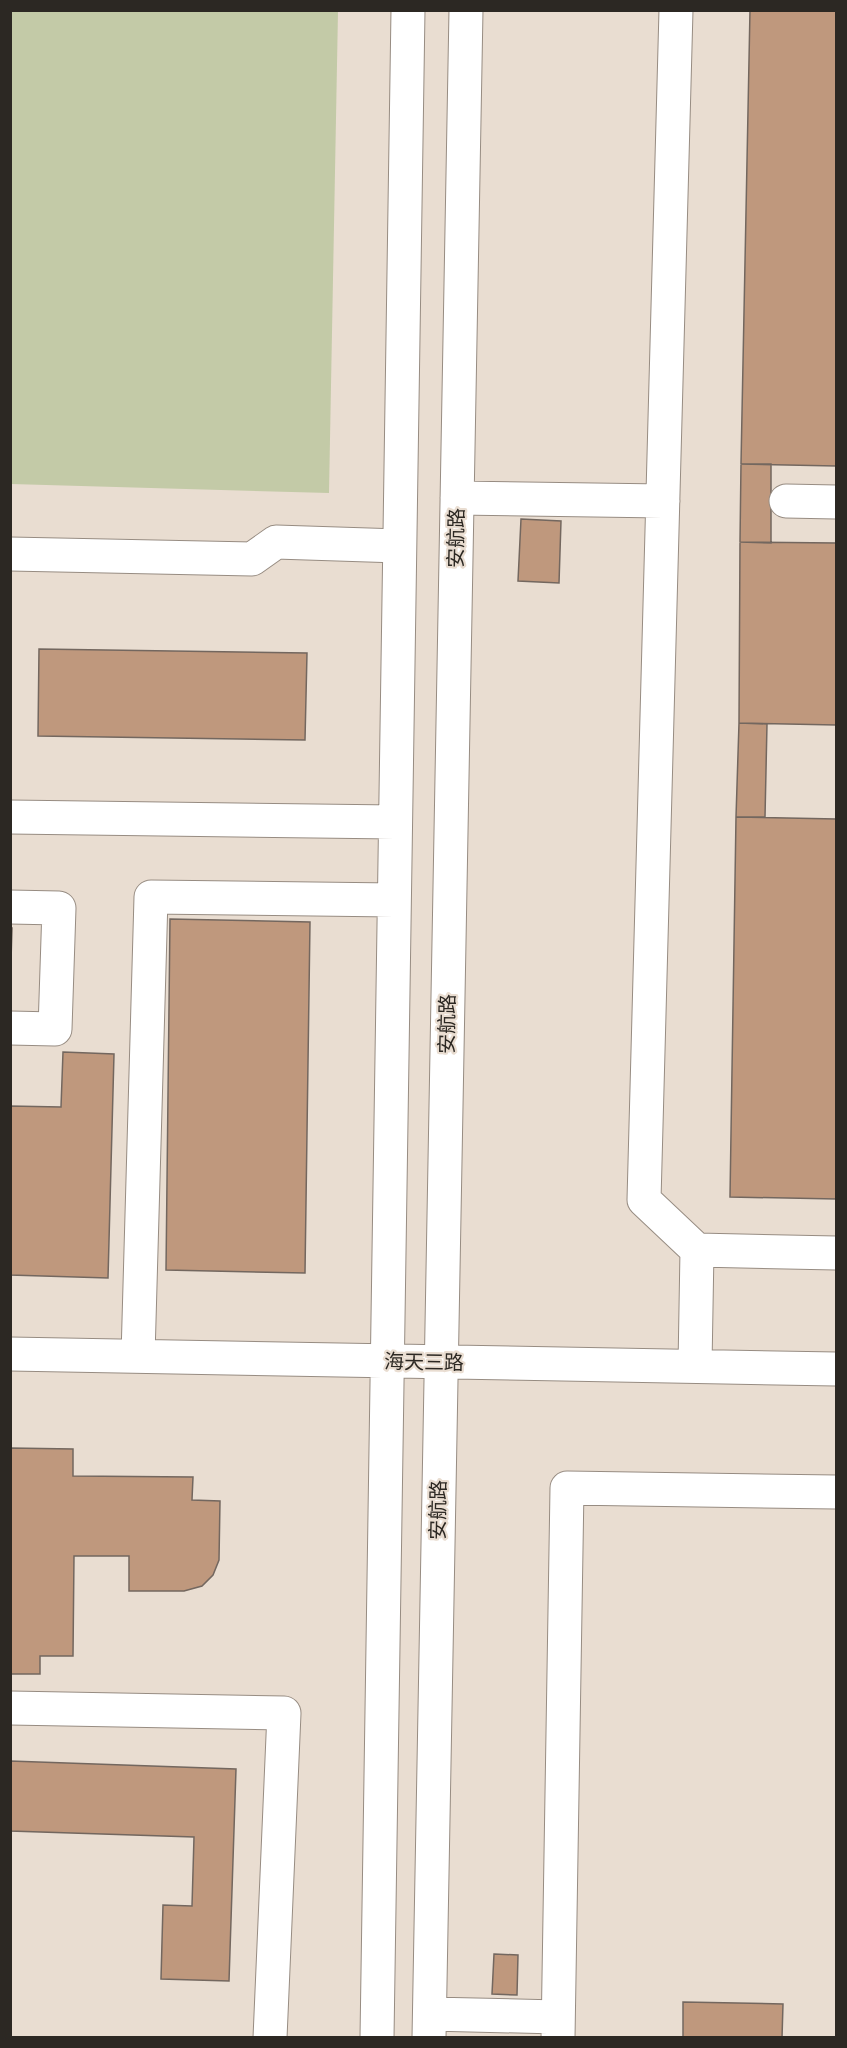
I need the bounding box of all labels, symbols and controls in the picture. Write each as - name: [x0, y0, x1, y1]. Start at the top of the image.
- street label: 安航路: [441, 508, 470, 568]
- street label: 安航路: [432, 994, 461, 1054]
- street label: 海天三路: [384, 1347, 464, 1376]
- street label: 安航路: [423, 1480, 452, 1540]

